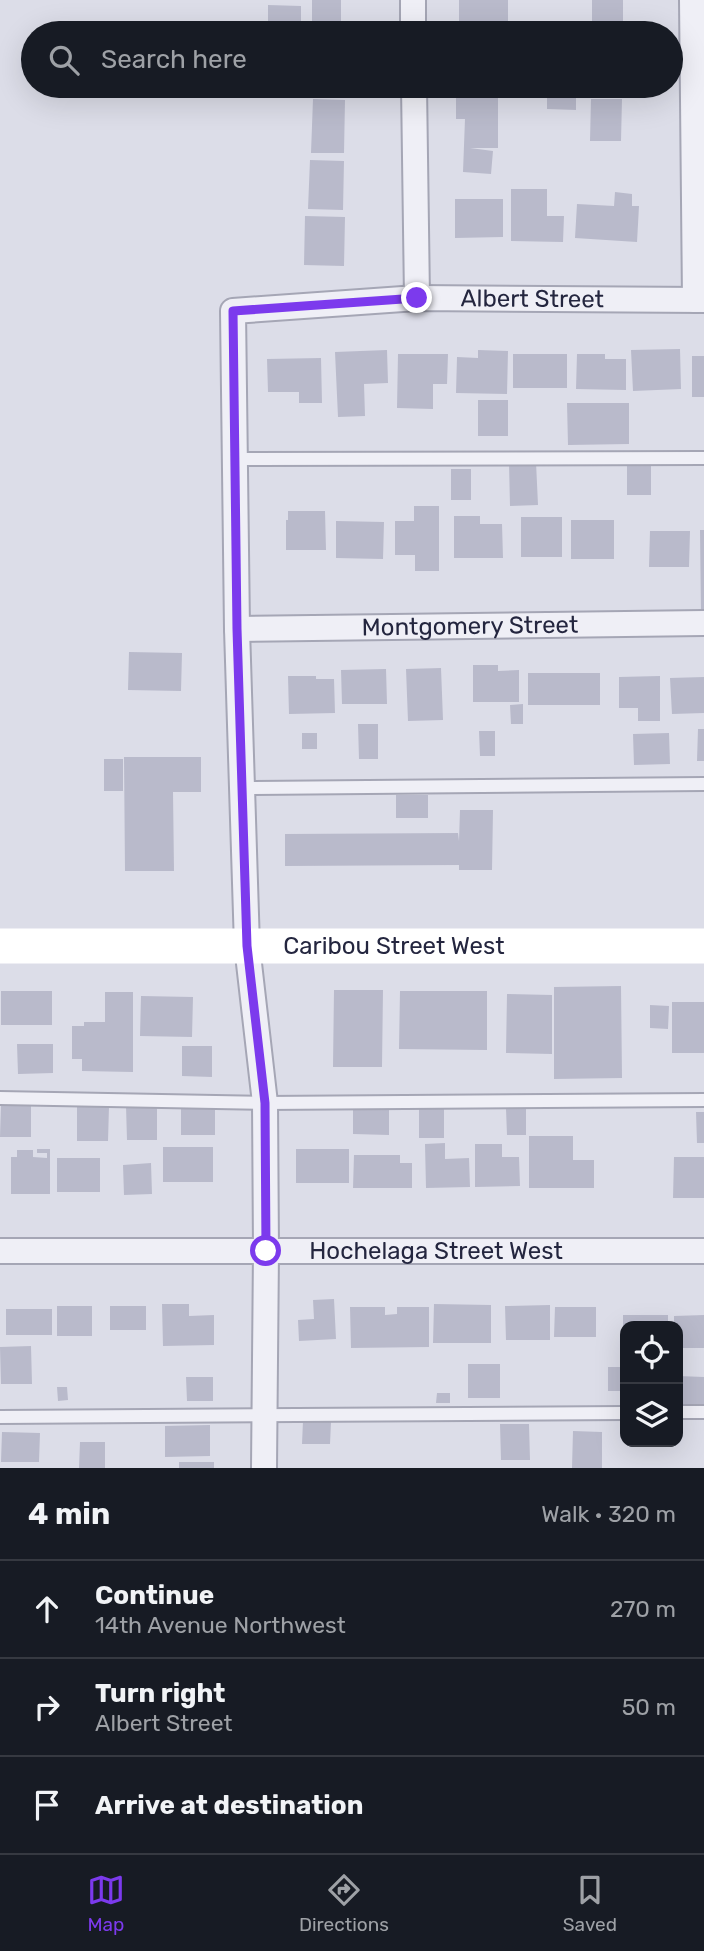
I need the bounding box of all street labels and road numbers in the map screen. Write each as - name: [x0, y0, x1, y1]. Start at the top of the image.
- street label: Albert Street: [460, 284, 604, 313]
- street label: Montgomery Street: [362, 611, 578, 641]
- street label: Caribou Street West: [283, 932, 505, 960]
- street label: Hochelaga Street West: [309, 1237, 563, 1265]

